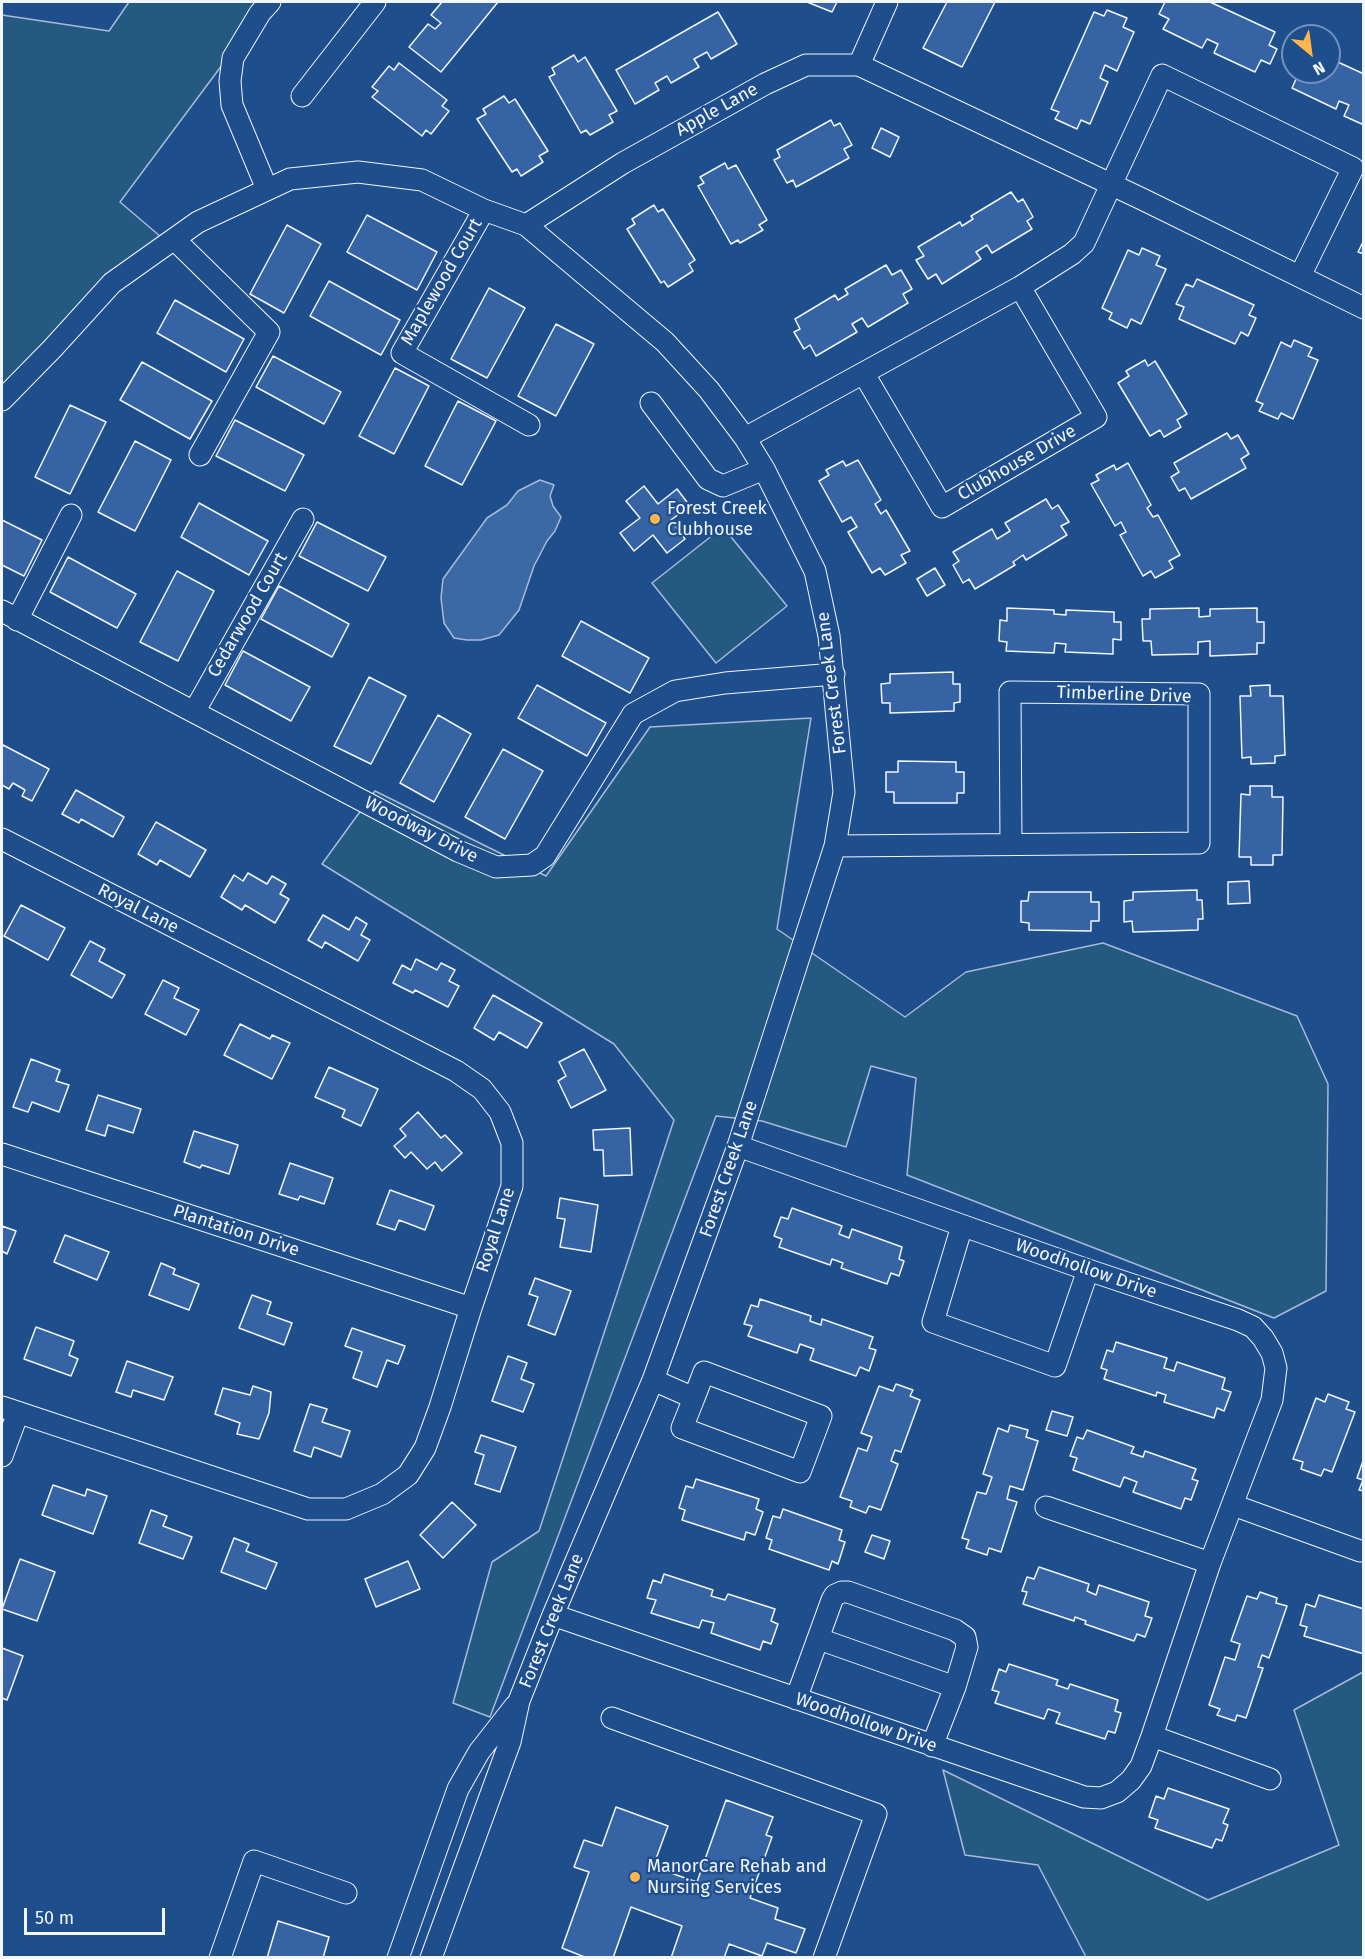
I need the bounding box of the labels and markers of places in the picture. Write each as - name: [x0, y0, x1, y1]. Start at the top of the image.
- place label: Forest Creek Clubhouse: [667, 498, 767, 540]
- marker: Forest Creek Clubhouse: [648, 512, 662, 526]
- place label: ManorCare Rehab and Nursing Services: [647, 1856, 827, 1898]
- marker: ManorCare Rehab and Nursing Services: [628, 1870, 642, 1884]

